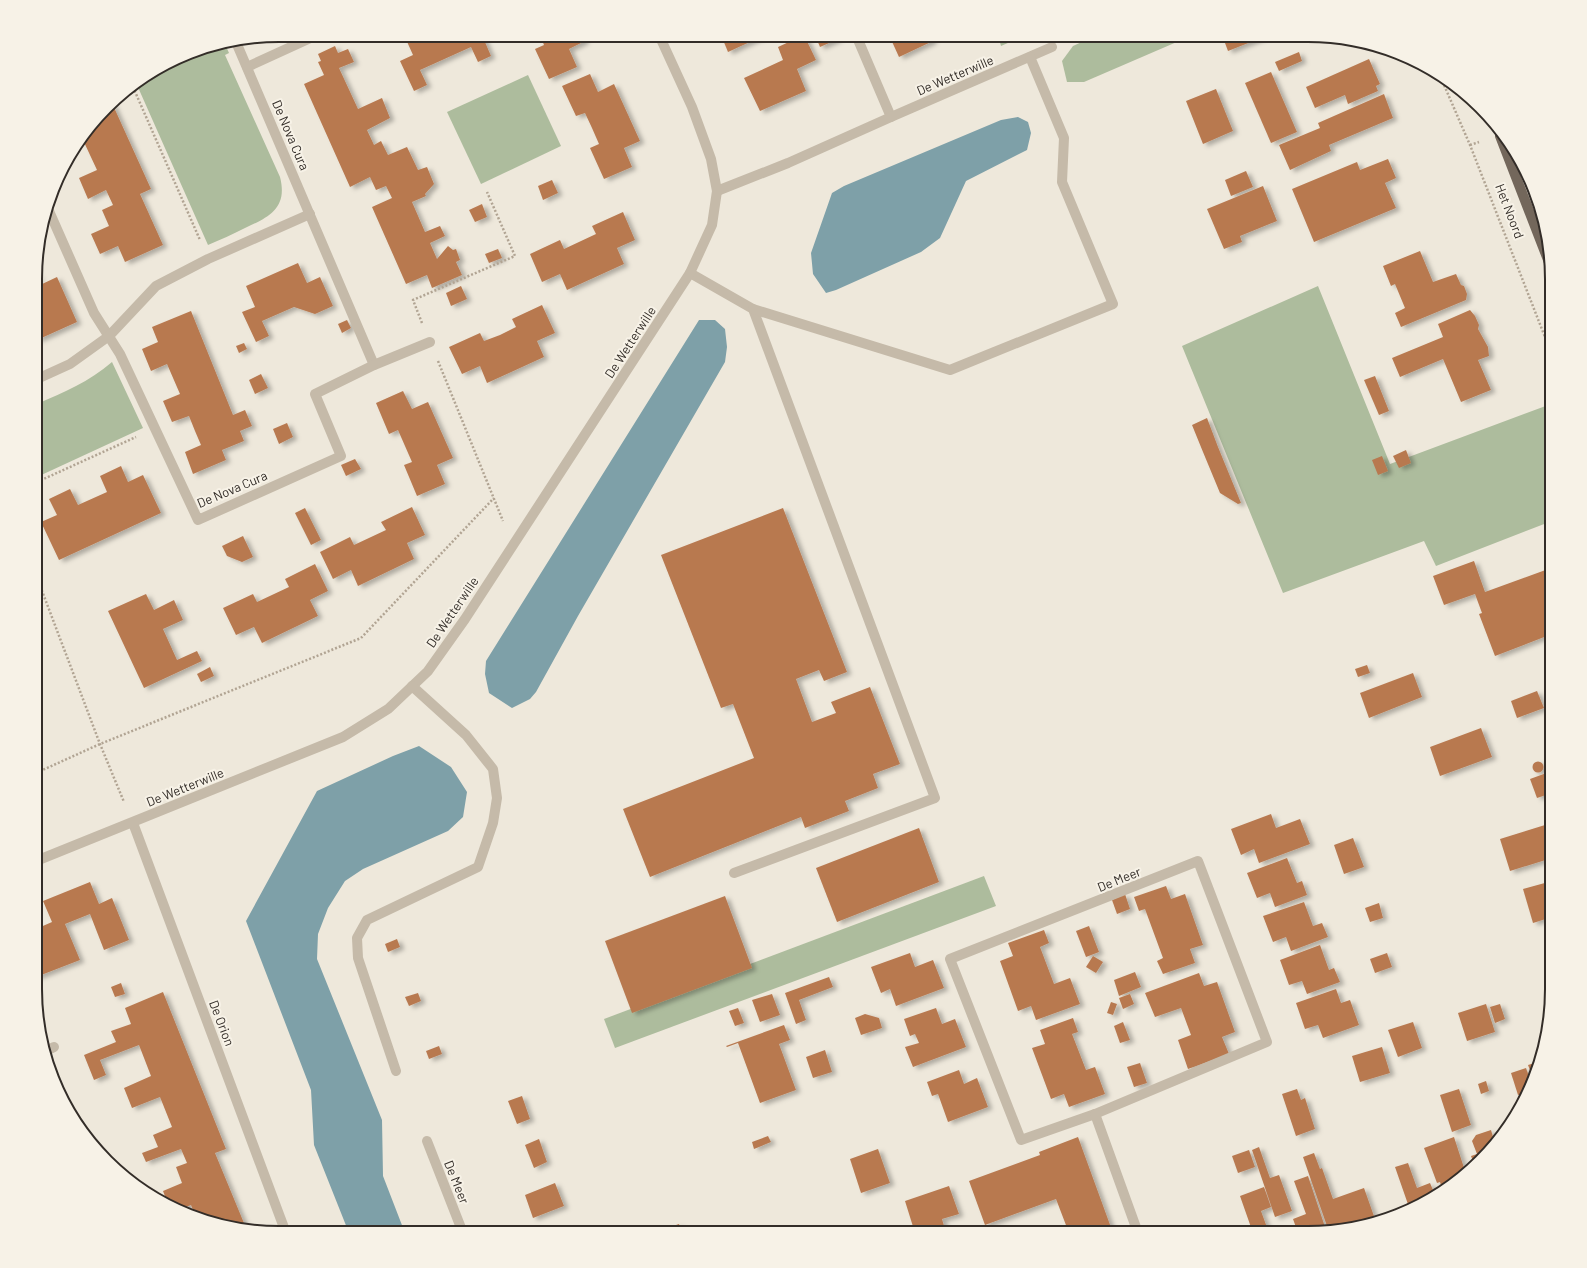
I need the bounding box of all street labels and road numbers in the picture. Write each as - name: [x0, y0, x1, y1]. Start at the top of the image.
- street label: De Wetterwille: [914, 52, 996, 98]
- street label: De Nova Cura: [269, 98, 313, 172]
- street label: Het Noord: [1492, 181, 1528, 241]
- street label: De Wetterwille: [601, 303, 659, 381]
- street label: De Nova Cura: [195, 467, 269, 511]
- street label: De Wetterwille: [422, 573, 482, 650]
- street label: De Wetterwille: [144, 764, 226, 810]
- street label: De Meer: [1095, 863, 1143, 895]
- street label: De Orion: [206, 998, 238, 1048]
- street label: De Meer: [441, 1158, 473, 1206]

